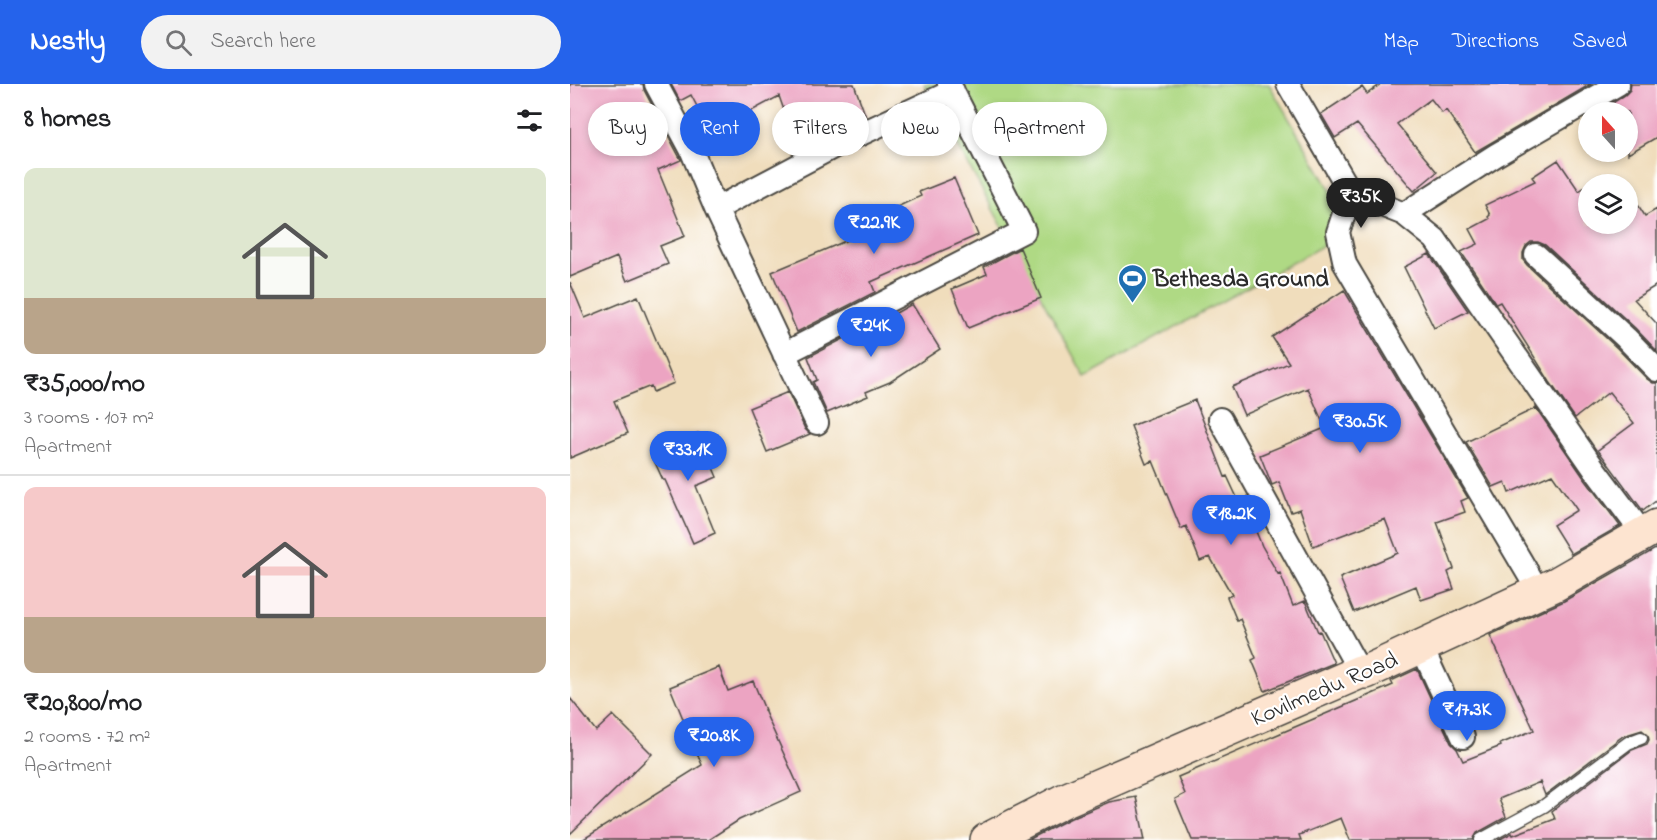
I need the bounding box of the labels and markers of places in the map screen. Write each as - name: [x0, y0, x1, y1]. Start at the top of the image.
- pin: ₹35K: [1325, 178, 1397, 229]
- pin: ₹22.9K: [825, 204, 923, 255]
- sports icon: Bethesda Ground: [1116, 262, 1148, 304]
- place label: Bethesda Ground: [1152, 263, 1329, 298]
- pin: ₹24K: [835, 307, 907, 358]
- pin: ₹30.5K: [1311, 403, 1409, 454]
- pin: ₹33.1K: [639, 431, 737, 482]
- pin: ₹18.2K: [1182, 495, 1280, 546]
- pin: ₹17.3K: [1418, 691, 1516, 742]
- pin: ₹20.8K: [665, 717, 763, 768]

